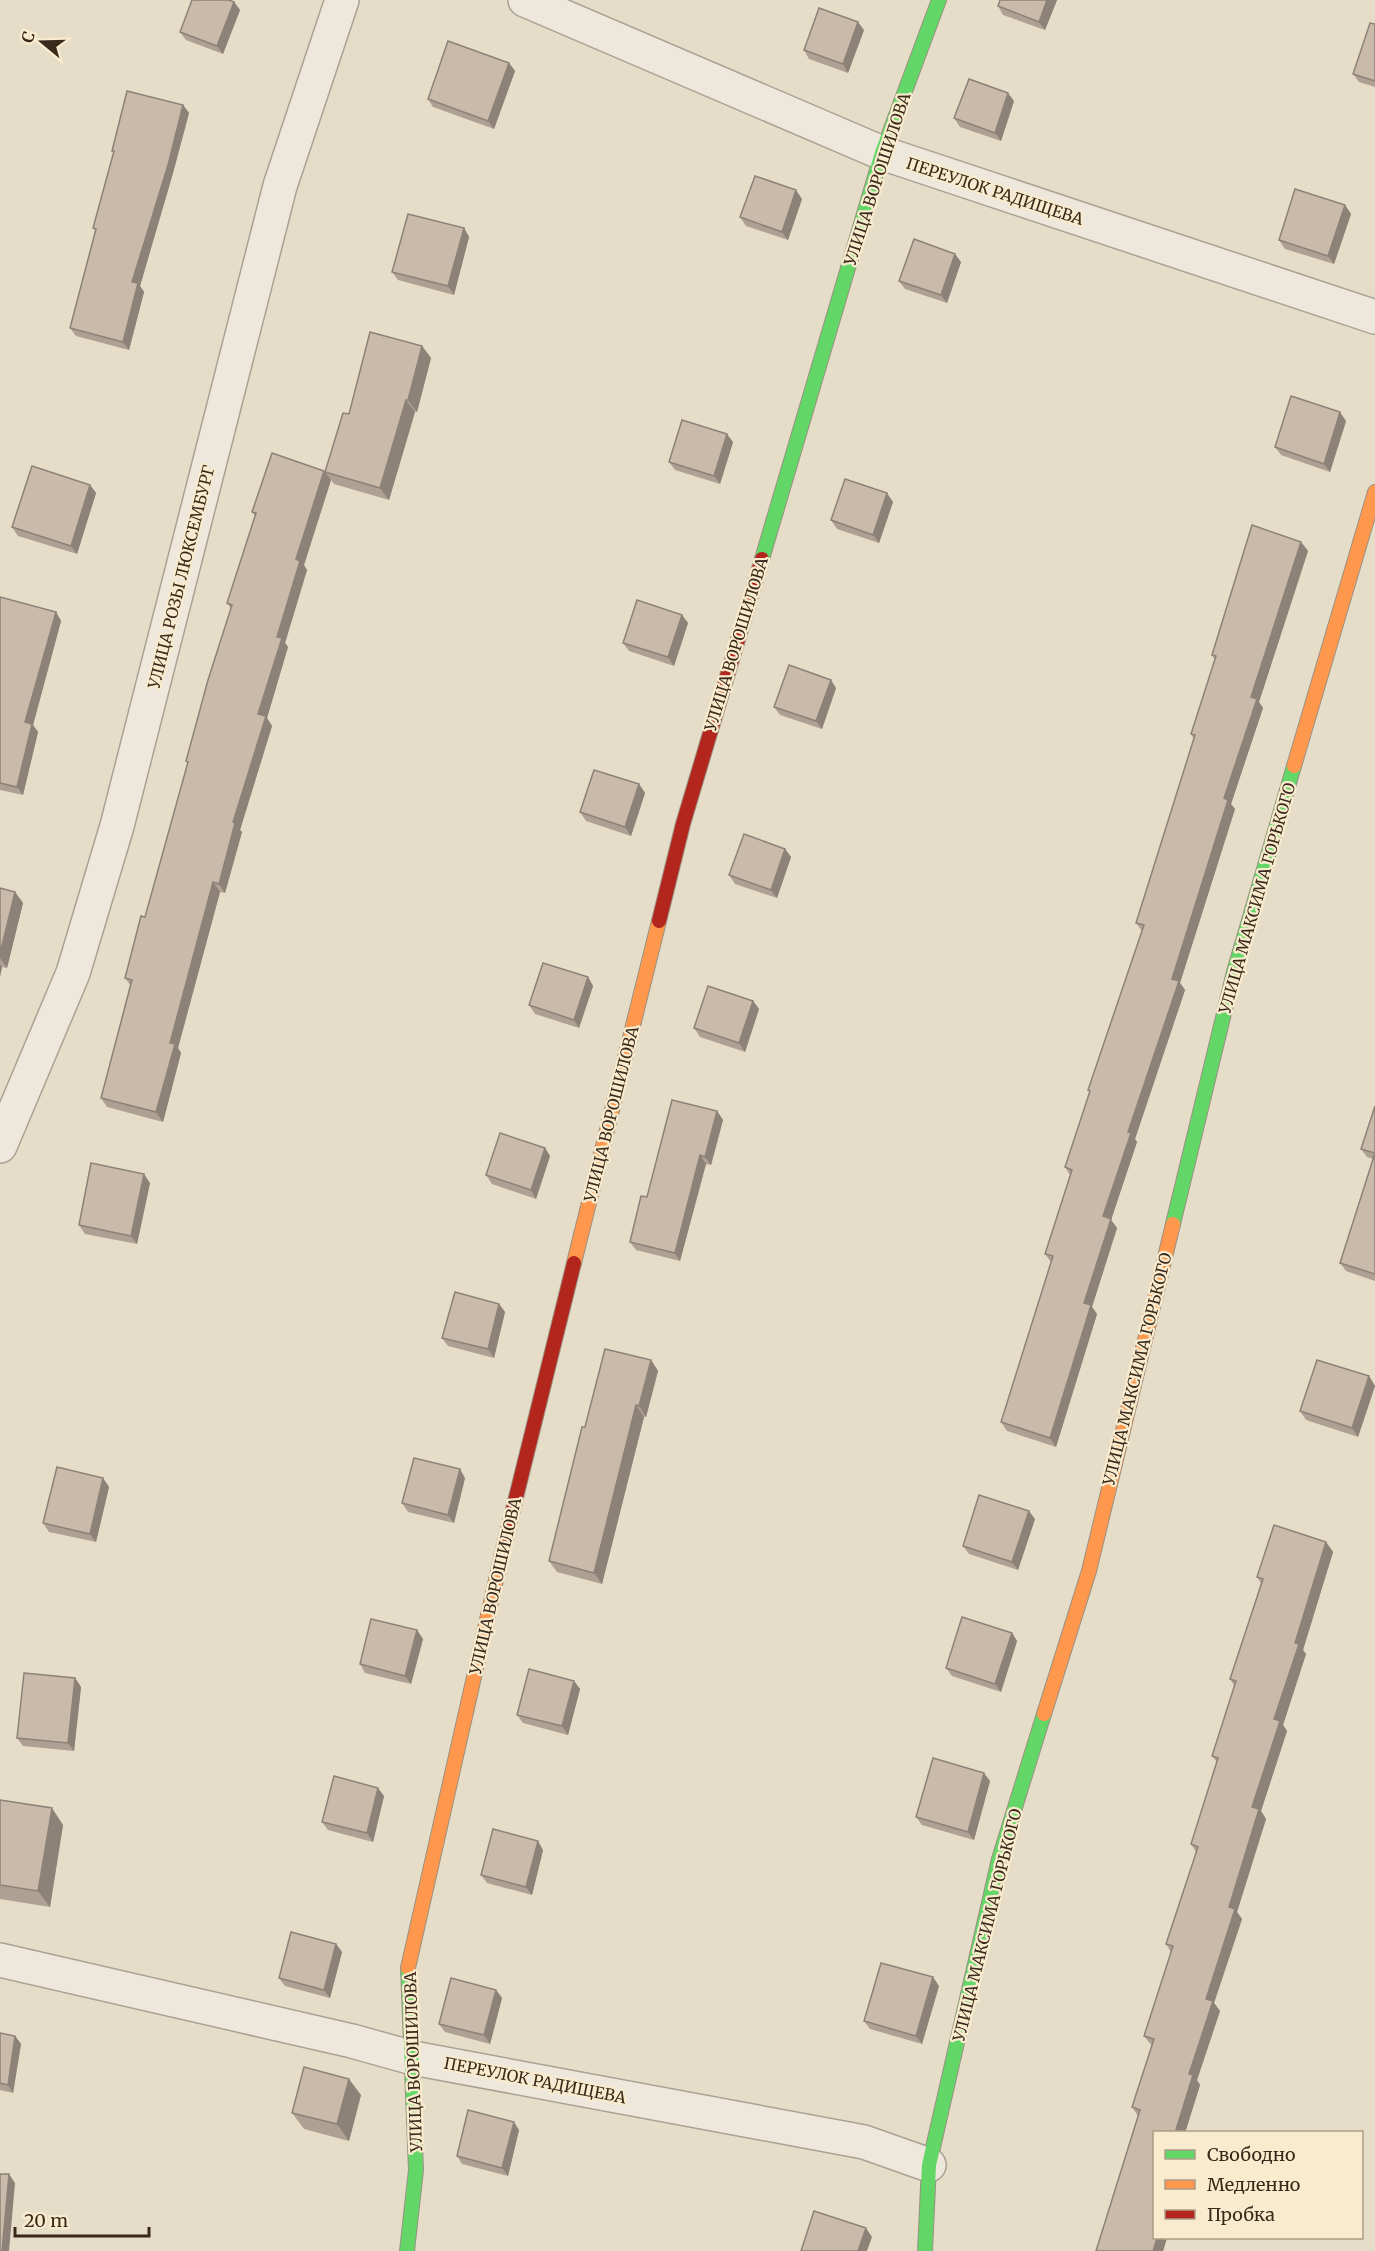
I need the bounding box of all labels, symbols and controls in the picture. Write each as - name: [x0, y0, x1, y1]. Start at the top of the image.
- north arrow: [12, 12, 72, 72]
- text: С: [17, 29, 39, 45]
- street label: УЛИЦА ВОРОШИЛОВА: [839, 89, 915, 269]
- street label: ПЕРЕУЛОК РАДИЩЕВА: [904, 153, 1087, 229]
- street label: УЛИЦА РОЗЫ ЛЮКСЕМБУРГ: [143, 463, 218, 692]
- street label: УЛИЦА ВОРОШИЛОВА: [700, 554, 772, 734]
- street label: УЛИЦА МАКСИМА ГОРЬКОГО: [1214, 780, 1300, 1017]
- street label: УЛИЦА ВОРОШИЛОВА: [579, 1023, 643, 1205]
- street label: УЛИЦА МАКСИМА ГОРЬКОГО: [1098, 1250, 1176, 1489]
- street label: УЛИЦА ВОРОШИЛОВА: [465, 1495, 525, 1677]
- street label: УЛИЦА МАКСИМА ГОРЬКОГО: [948, 1806, 1026, 2045]
- street label: УЛИЦА ВОРОШИЛОВА: [400, 1971, 426, 2154]
- street label: ПЕРЕУЛОК РАДИЩЕВА: [442, 2053, 629, 2108]
- legend: [1153, 2131, 1363, 2239]
- text: Свободно: [1207, 2143, 1295, 2166]
- text: Медленно: [1207, 2173, 1300, 2196]
- scale bar: [15, 2200, 148, 2238]
- text: Пробка: [1207, 2203, 1275, 2226]
- text: 20 m: [24, 2209, 68, 2232]

